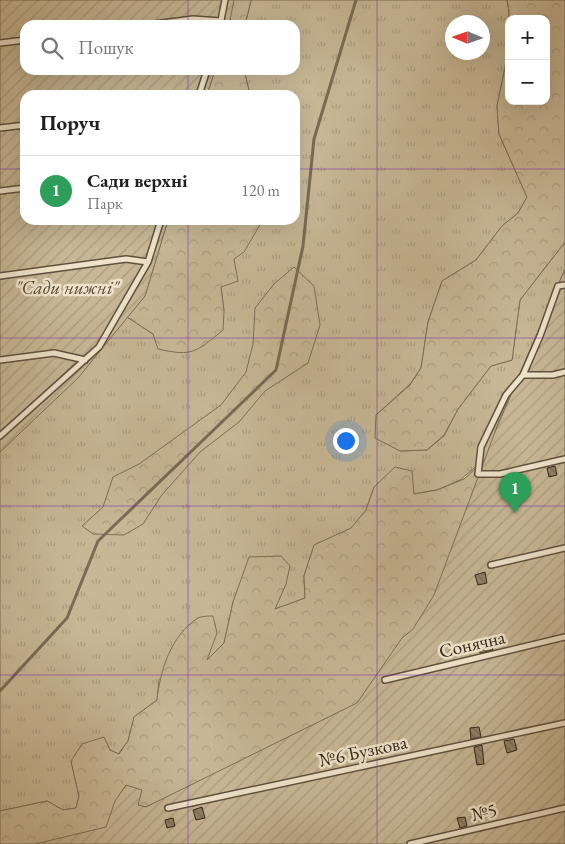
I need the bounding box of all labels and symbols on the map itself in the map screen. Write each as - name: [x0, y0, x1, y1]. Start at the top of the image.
- north arrow: [445, 15, 490, 60]
- park label: "Сади нижні": [15, 275, 120, 300]
- your location: [333, 428, 359, 454]
- pin: 1: [499, 472, 531, 513]
- street label: Сонячна: [436, 624, 508, 664]
- street label: №6 Бузкова: [317, 729, 410, 773]
- street label: №5: [469, 797, 499, 827]

